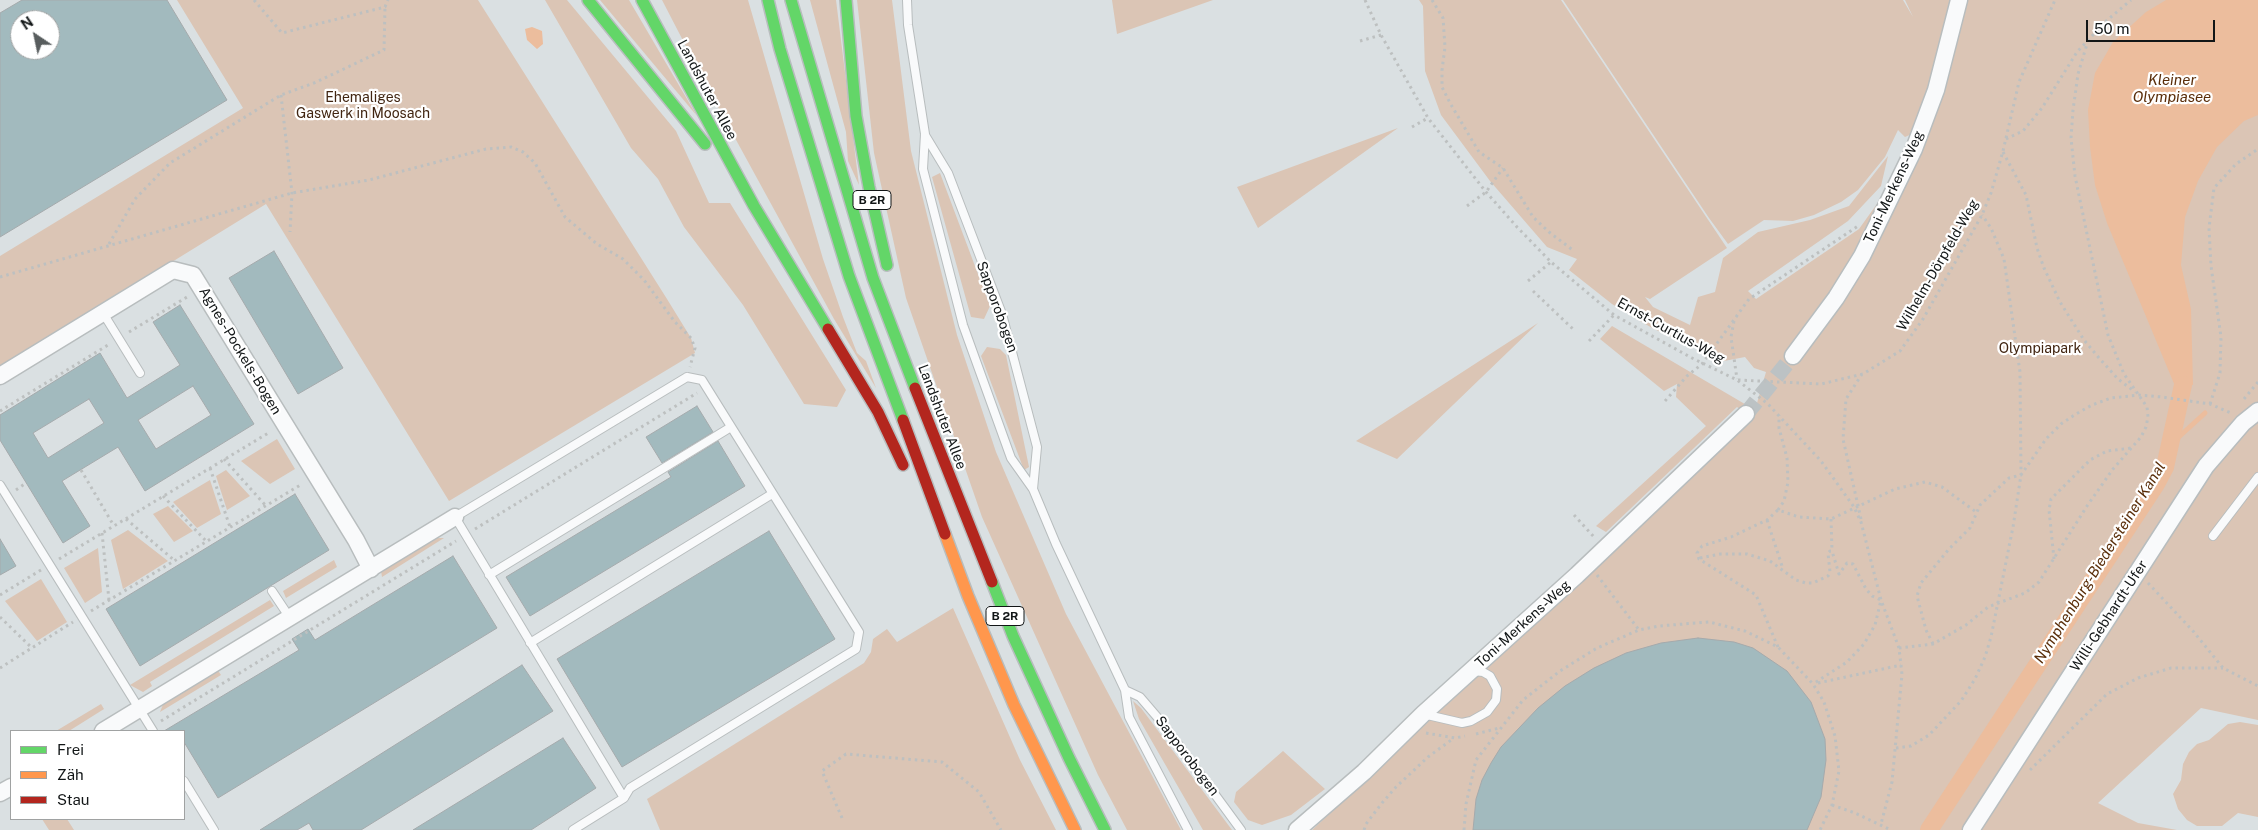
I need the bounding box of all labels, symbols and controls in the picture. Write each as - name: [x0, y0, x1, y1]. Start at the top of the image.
- north arrow: [10, 10, 60, 60]
- scale bar: [2088, 10, 2217, 42]
- text: N: [18, 14, 36, 33]
- text: 50 m: [2094, 20, 2129, 37]
- street label: Landshuter Allee: [674, 37, 740, 143]
- water label: Kleiner Olympiasee: [2133, 71, 2211, 106]
- park label: Ehemaliges Gaswerk in Moosach: [296, 90, 430, 122]
- street label: Toni-Merkens-Weg: [1861, 128, 1927, 246]
- road number: B 2R: [853, 190, 891, 210]
- street label: Wilhelm-Dörpfeld-Weg: [1893, 196, 1983, 334]
- street label: Sapporobogen: [973, 259, 1021, 355]
- street label: Agnes-Pockels-Bogen: [195, 284, 285, 418]
- street label: Ernst-Curtius-Weg: [1614, 294, 1728, 368]
- park label: Olympiapark: [1999, 341, 2081, 357]
- street label: Landshuter Allee: [914, 362, 970, 472]
- water label: Nymphenburg-Biedersteiner Kanal: [2030, 459, 2170, 667]
- street label: Willi-Gebhardt-Ufer: [2067, 557, 2151, 675]
- street label: Toni-Merkens-Weg: [1472, 577, 1574, 671]
- road number: B 2R: [986, 606, 1024, 626]
- street label: Sapporobogen: [1152, 713, 1222, 799]
- legend: [10, 730, 185, 820]
- text: Frei: [57, 741, 84, 758]
- text: Zäh: [57, 766, 84, 783]
- text: Stau: [57, 791, 90, 808]

